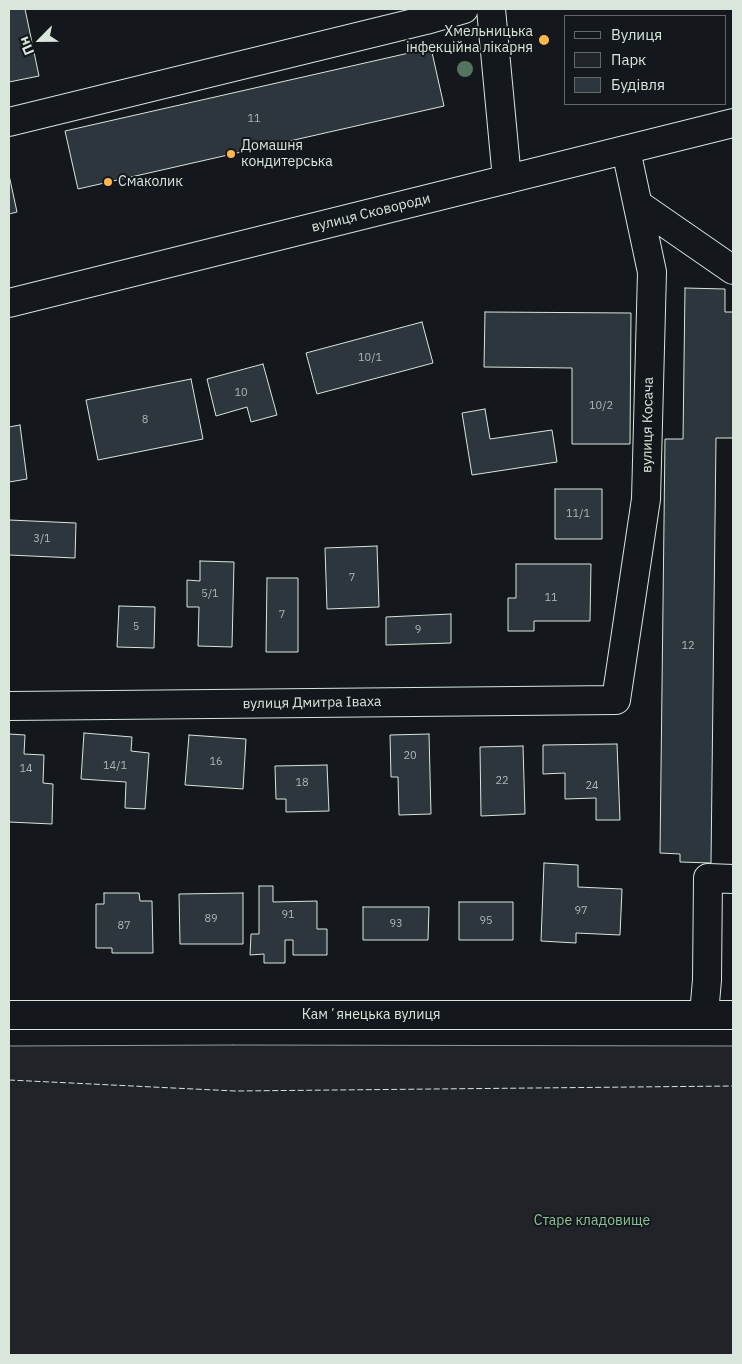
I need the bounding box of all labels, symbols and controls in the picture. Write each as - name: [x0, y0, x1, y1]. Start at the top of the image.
- north arrow: [15, 15, 65, 65]
- legend: [564, 15, 727, 105]
- place label: Хмельницька інфекційна лікарня: [406, 24, 533, 56]
- text: Вулиця: [611, 25, 662, 44]
- marker: Хмельницька інфекційна лікарня: [537, 33, 551, 47]
- text: Пн: [14, 34, 38, 58]
- text: Парк: [611, 50, 646, 69]
- text: Будівля: [611, 75, 665, 94]
- house number: 11: [247, 112, 261, 126]
- place label: Домашня кондитерська: [241, 138, 333, 170]
- marker: Домашня кондитерська: [225, 148, 237, 160]
- place label: Смаколик: [118, 174, 183, 190]
- marker: Смаколик: [102, 176, 114, 188]
- street label: вулиця Сковороди: [310, 190, 432, 236]
- house number: 10/1: [358, 351, 382, 365]
- street label: вулиця Косача: [639, 377, 657, 473]
- house number: 10: [234, 386, 248, 400]
- house number: 10/2: [589, 399, 613, 413]
- house number: 8: [142, 413, 148, 427]
- house number: 11/1: [566, 507, 590, 521]
- house number: 3/1: [33, 532, 51, 546]
- house number: 7: [349, 571, 355, 585]
- house number: 5/1: [201, 587, 219, 601]
- house number: 11: [544, 591, 558, 605]
- house number: 7: [279, 608, 285, 622]
- house number: 5: [133, 620, 139, 634]
- house number: 9: [415, 623, 421, 637]
- house number: 12: [681, 639, 695, 653]
- street label: вулиця Дмитра Іваха: [242, 693, 382, 713]
- house number: 20: [403, 749, 417, 763]
- house number: 16: [209, 755, 223, 769]
- house number: 14/1: [103, 759, 127, 773]
- house number: 14: [19, 762, 33, 776]
- house number: 22: [495, 774, 509, 788]
- house number: 18: [295, 776, 309, 790]
- house number: 24: [585, 779, 599, 793]
- house number: 97: [574, 904, 588, 918]
- house number: 91: [281, 908, 295, 922]
- house number: 89: [204, 912, 218, 926]
- house number: 95: [479, 914, 493, 928]
- house number: 93: [389, 917, 403, 931]
- house number: 87: [117, 919, 131, 933]
- street label: Камʼянецька вулиця: [302, 1007, 440, 1023]
- park label: Старе кладовище: [534, 1213, 650, 1229]

